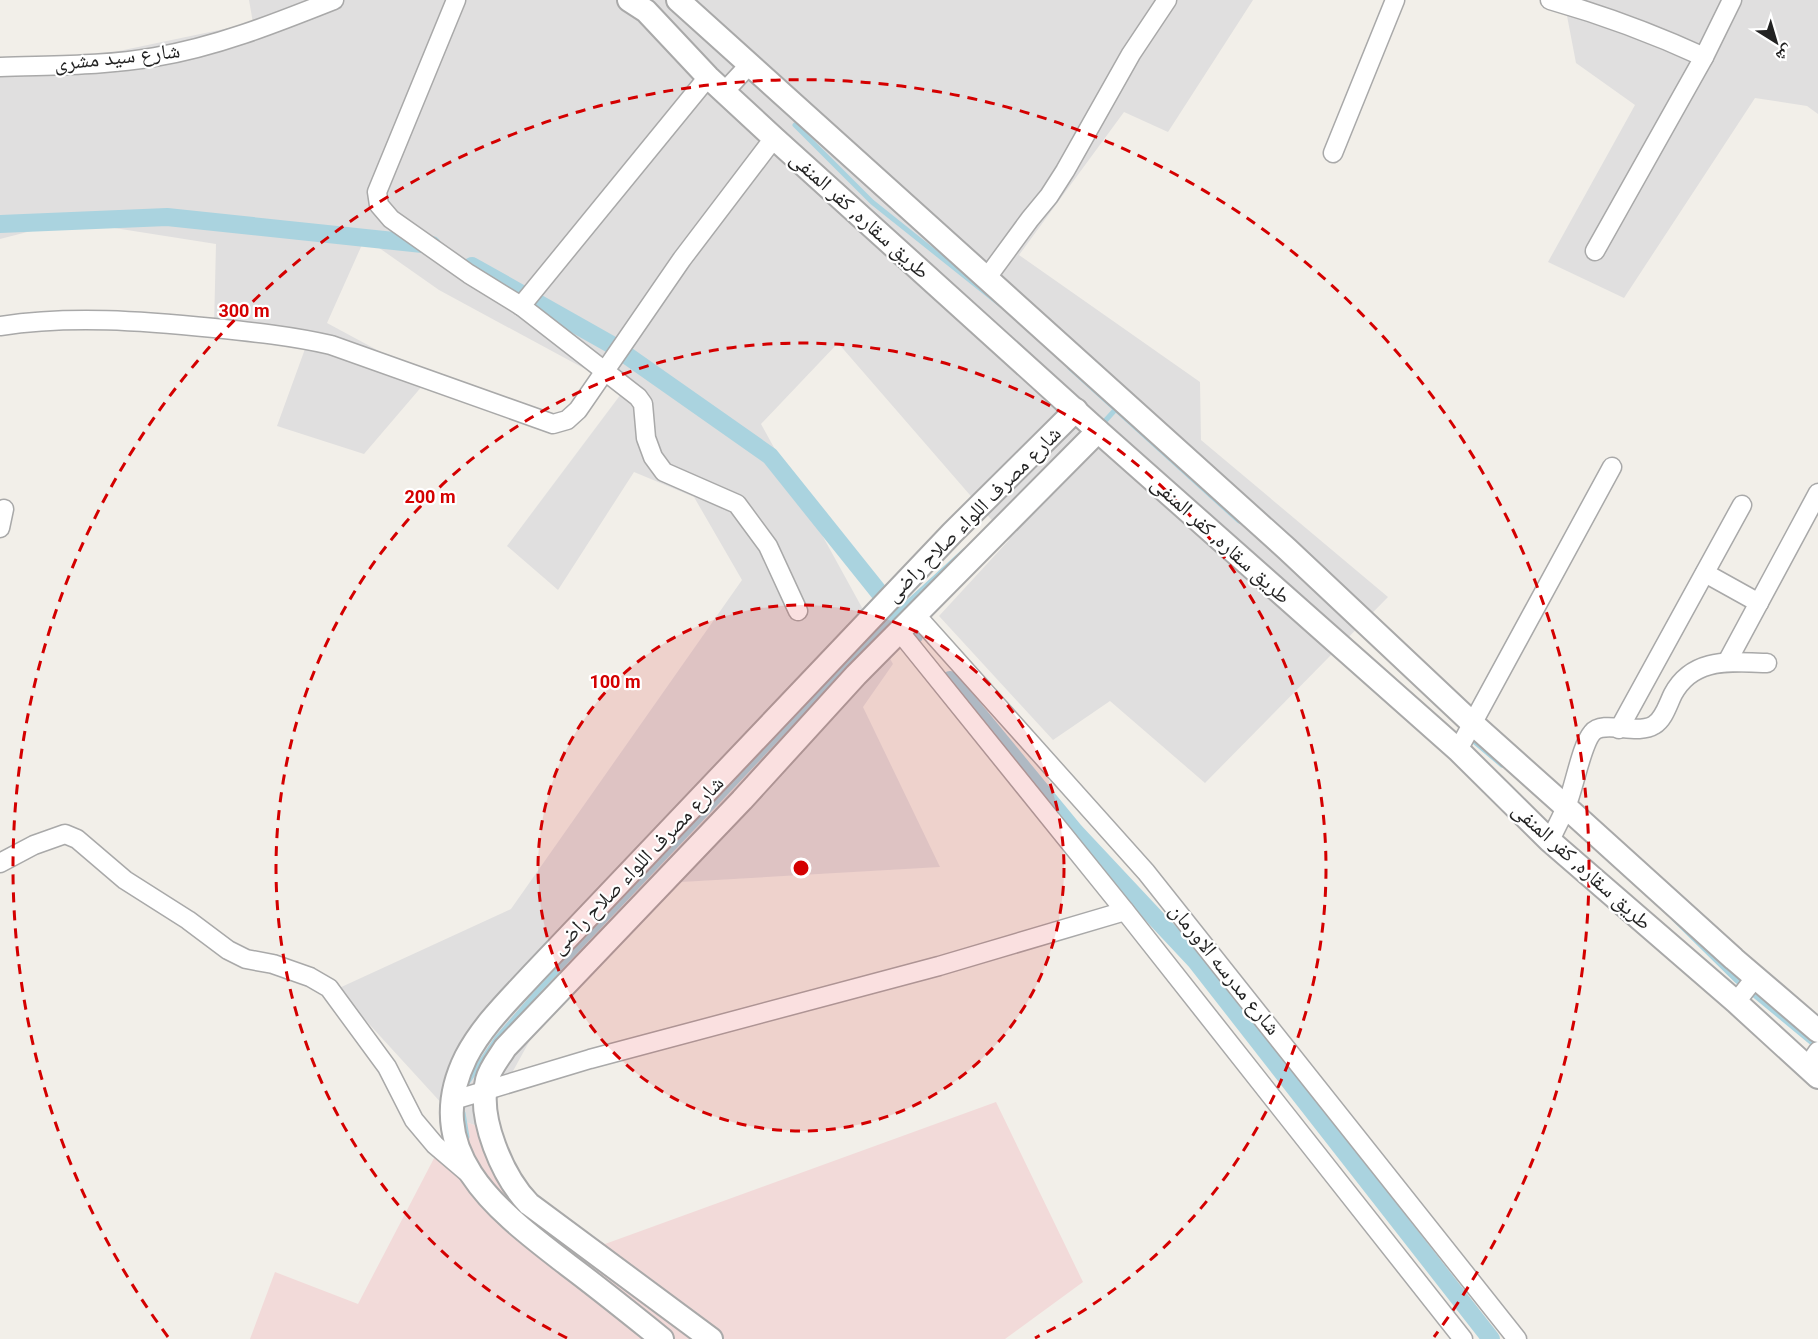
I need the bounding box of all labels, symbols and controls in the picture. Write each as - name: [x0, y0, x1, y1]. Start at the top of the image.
- north arrow: [1746, 12, 1806, 72]
- street label: شارع سيد مشرى: [53, 38, 181, 77]
- text: ش: [1772, 41, 1797, 66]
- street label: طريق سقاره, كفر المنفى: [785, 146, 934, 285]
- text: 300 m: [218, 300, 270, 321]
- street label: شارع مصرف اللواء صلاح راضى: [880, 421, 1066, 607]
- street label: طريق سقاره, كفر المنفى: [1146, 471, 1295, 610]
- text: 200 m: [404, 486, 456, 507]
- text: 100 m: [589, 671, 641, 692]
- street label: شارع مصرف اللواء صلاح راضى: [546, 771, 729, 960]
- street label: طريق سقاره, كفر المنفى: [1507, 797, 1656, 936]
- centre of rings: [791, 858, 811, 878]
- street label: شارع مدرسه الاورمان: [1164, 898, 1285, 1040]

